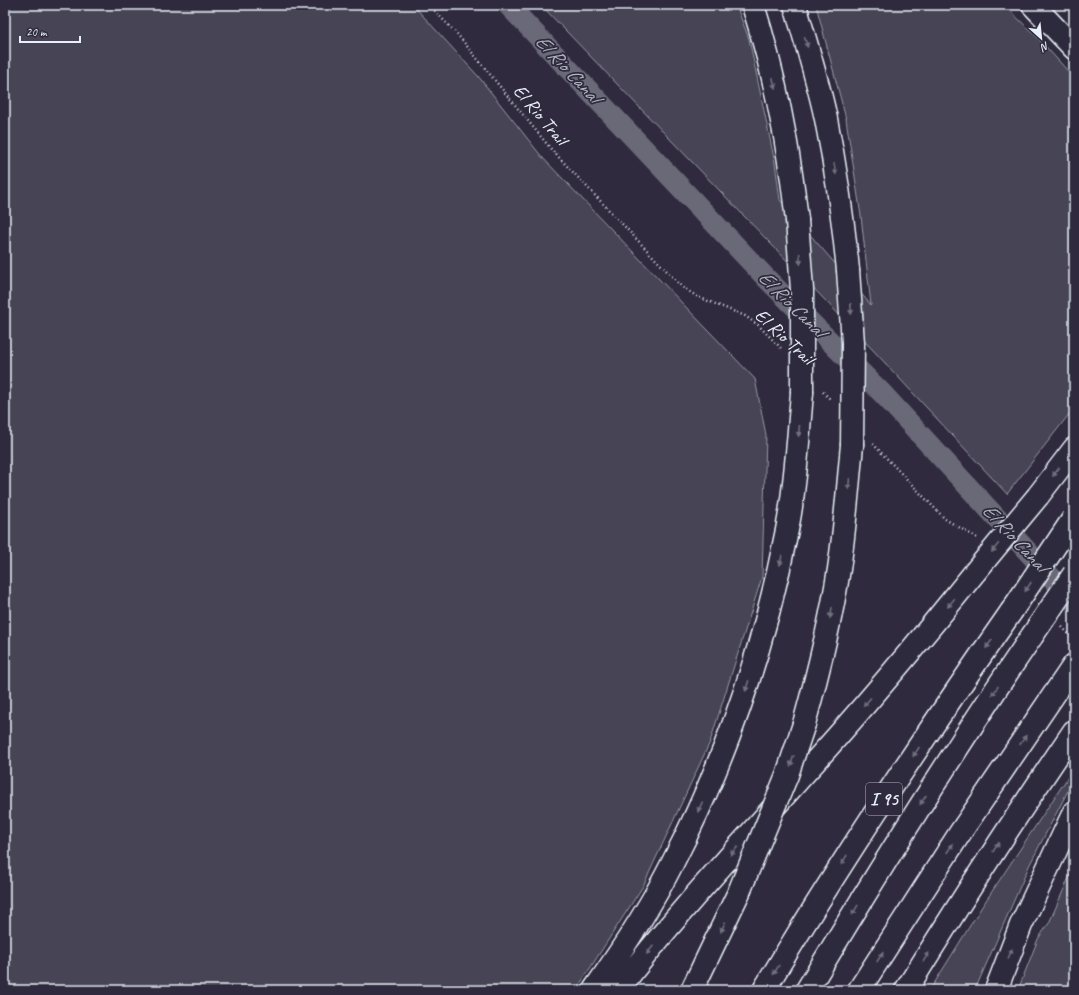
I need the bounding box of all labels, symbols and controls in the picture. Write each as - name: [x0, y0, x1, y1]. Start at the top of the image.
- scale bar: [20, 18, 80, 44]
- north arrow: [1021, 18, 1061, 58]
- text: 20 m: [26, 24, 48, 40]
- water label: El Rio Canal: [530, 29, 610, 112]
- one-way arrow: [803, 37, 809, 49]
- text: N: [1037, 39, 1052, 56]
- one-way arrow: [771, 77, 777, 89]
- street label: El Rio Trail: [508, 79, 575, 153]
- one-way arrow: [832, 163, 838, 175]
- one-way arrow: [797, 253, 804, 265]
- water label: El Rio Canal: [753, 265, 835, 347]
- street label: El Rio Trail: [750, 303, 822, 373]
- one-way arrow: [848, 303, 854, 316]
- one-way arrow: [795, 425, 802, 438]
- one-way arrow: [1052, 467, 1060, 478]
- one-way arrow: [845, 478, 852, 490]
- water label: El Rio Canal: [977, 498, 1057, 581]
- one-way arrow: [991, 542, 1000, 553]
- one-way arrow: [777, 554, 783, 566]
- one-way arrow: [1024, 581, 1032, 592]
- one-way arrow: [946, 597, 955, 608]
- one-way arrow: [827, 606, 833, 619]
- one-way arrow: [985, 639, 993, 649]
- one-way arrow: [744, 680, 750, 692]
- one-way arrow: [991, 686, 999, 696]
- one-way arrow: [862, 696, 871, 707]
- one-way arrow: [1019, 735, 1027, 745]
- one-way arrow: [912, 746, 920, 757]
- one-way arrow: [788, 755, 794, 767]
- road number: I 95: [866, 783, 902, 815]
- one-way arrow: [920, 794, 927, 806]
- one-way arrow: [697, 801, 703, 812]
- one-way arrow: [992, 842, 1000, 852]
- one-way arrow: [946, 843, 954, 853]
- one-way arrow: [729, 846, 739, 856]
- one-way arrow: [841, 854, 848, 866]
- one-way arrow: [851, 905, 859, 915]
- one-way arrow: [720, 921, 726, 933]
- one-way arrow: [645, 945, 654, 956]
- one-way arrow: [1007, 947, 1013, 959]
- one-way arrow: [923, 951, 930, 963]
- one-way arrow: [876, 952, 884, 962]
- one-way arrow: [772, 964, 779, 976]

